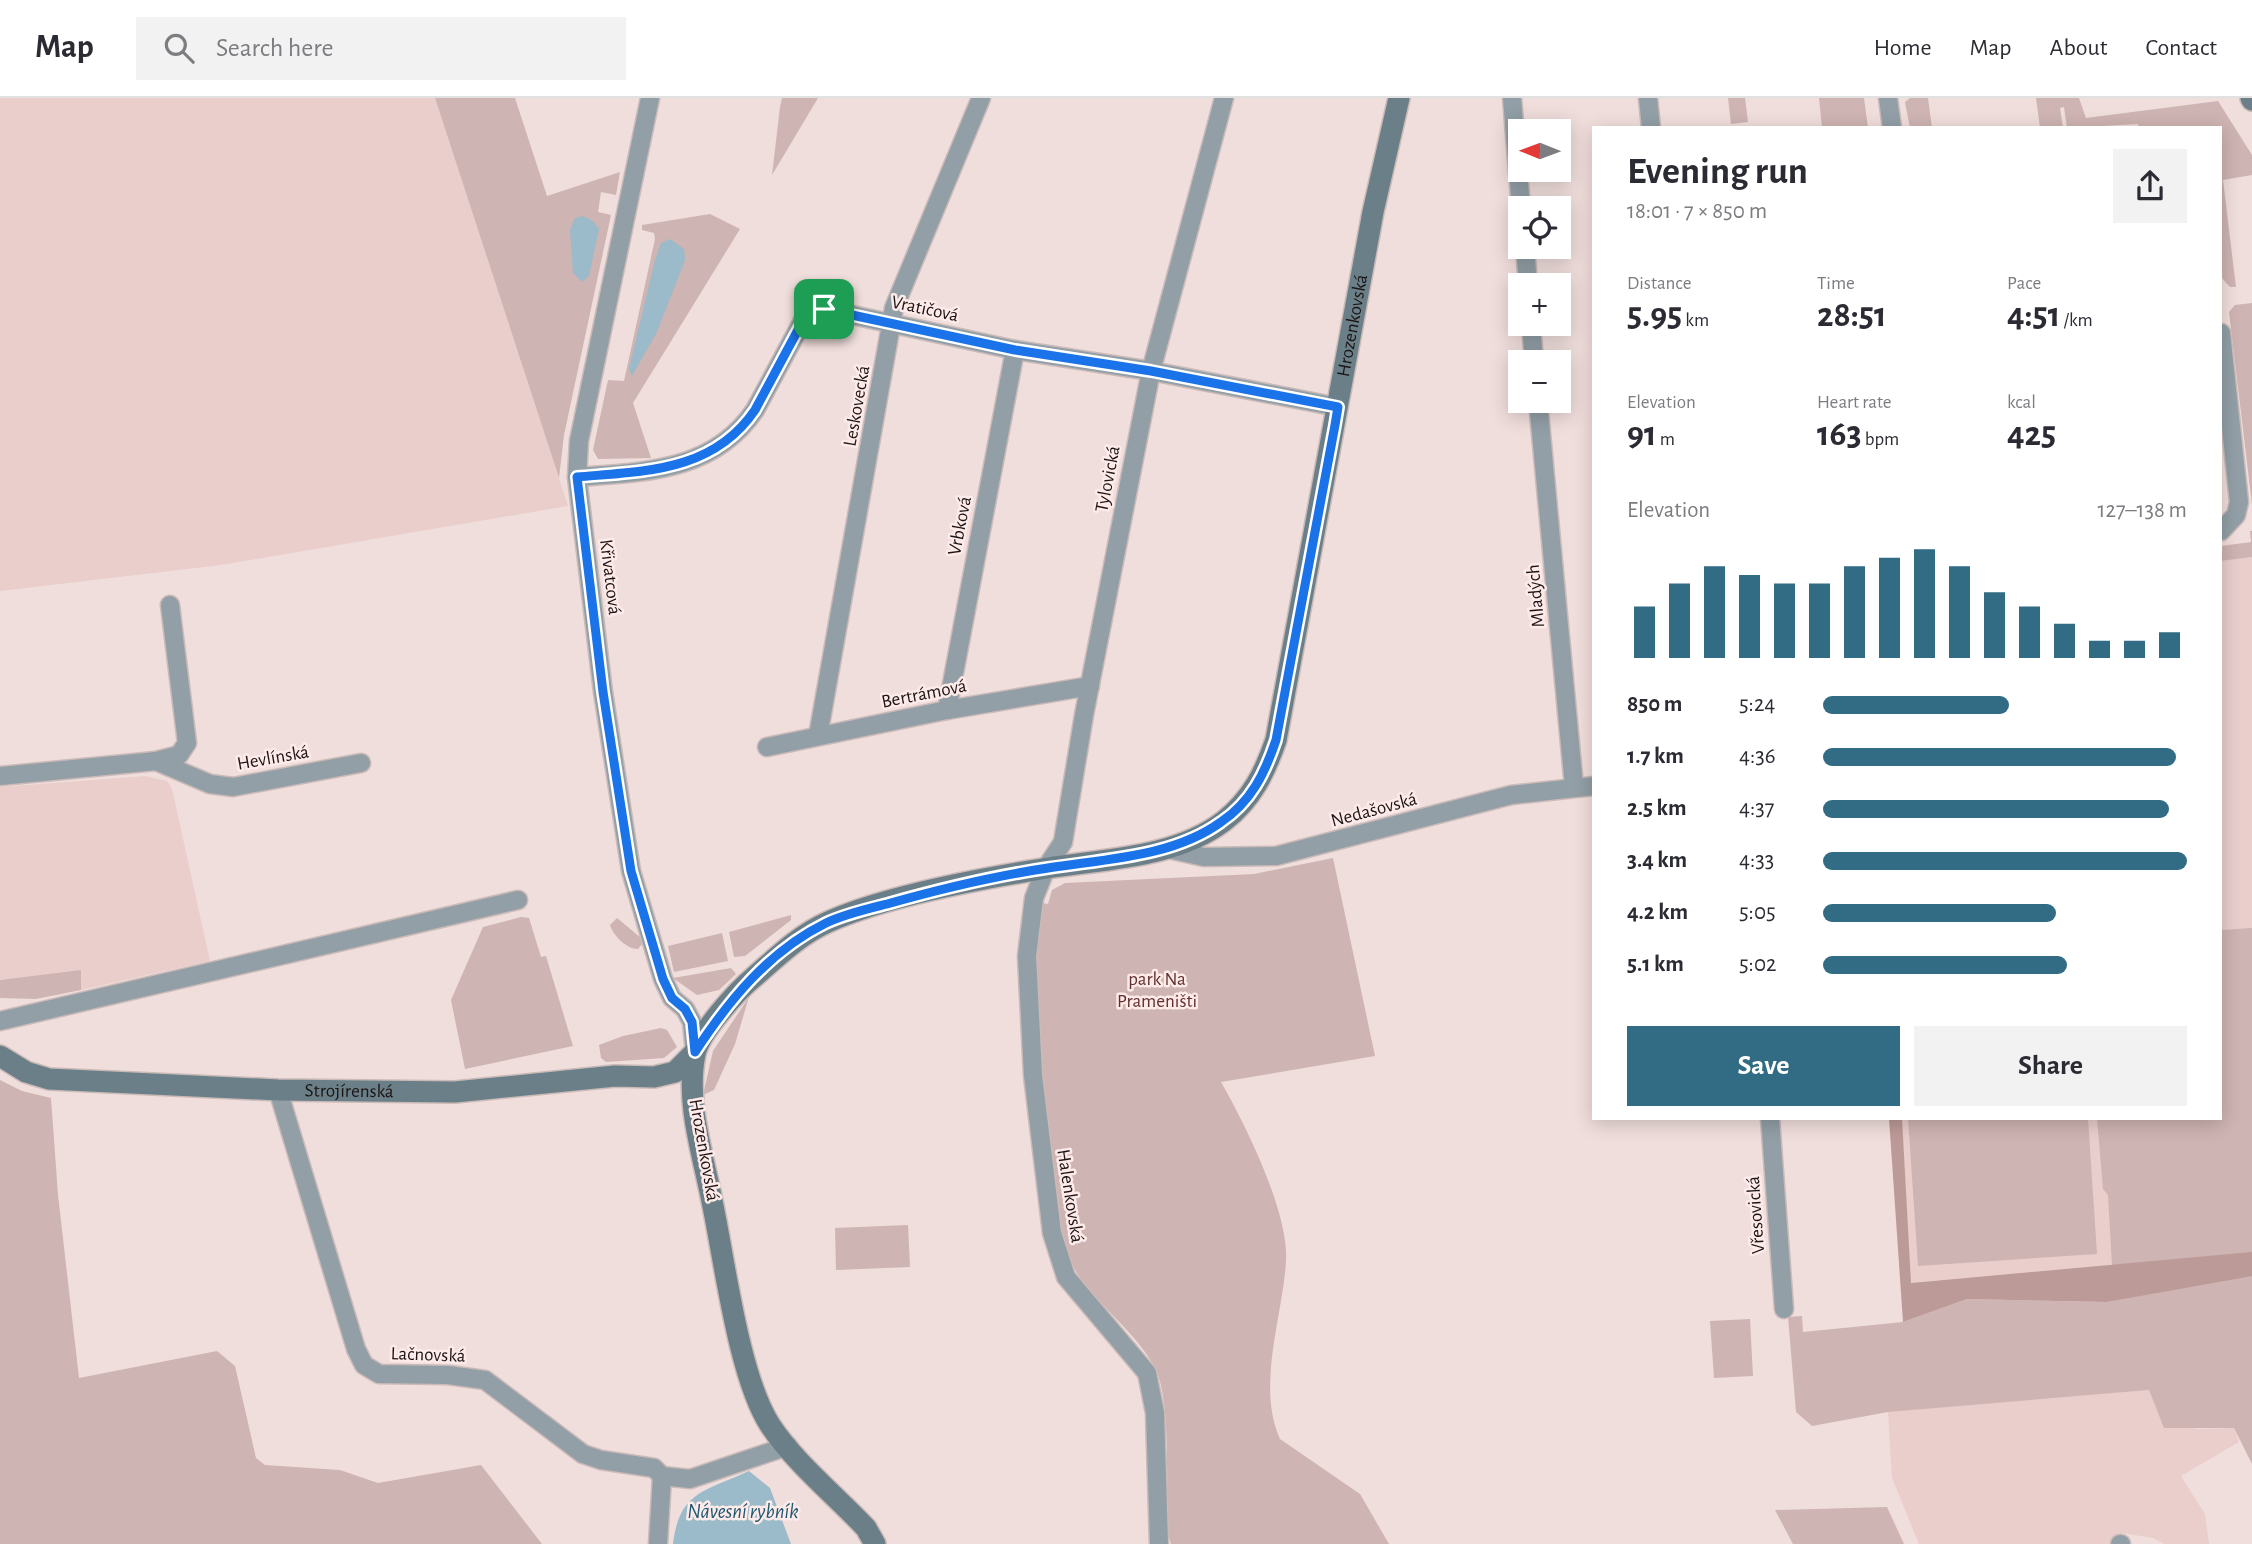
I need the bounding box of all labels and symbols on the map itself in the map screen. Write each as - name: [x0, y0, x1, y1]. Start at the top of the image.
- north arrow: [1508, 119, 1572, 182]
- street label: Hrozenkovská: [1333, 273, 1371, 378]
- pin: [794, 279, 854, 339]
- street label: Vratičová: [890, 293, 961, 325]
- street label: Leskovecká: [841, 364, 873, 448]
- street label: Tylovická: [1092, 444, 1124, 514]
- street label: Vrbková: [945, 495, 975, 557]
- street label: Křivatcová: [596, 538, 624, 616]
- street label: Mladých: [1524, 564, 1548, 628]
- street label: Bertrámová: [880, 676, 968, 712]
- street label: Hevlínská: [236, 742, 311, 774]
- street label: Nedašovská: [1329, 789, 1419, 831]
- park label: park Na Prameništi: [1117, 970, 1197, 1011]
- street label: Strojírenská: [305, 1081, 394, 1101]
- street label: Hrozenkovská: [686, 1097, 722, 1203]
- street label: Halenkovská: [1053, 1148, 1087, 1244]
- street label: Vřesovická: [1744, 1175, 1768, 1254]
- street label: Lačnovská: [390, 1344, 466, 1366]
- water label: Návesní rybník: [687, 1501, 799, 1522]

